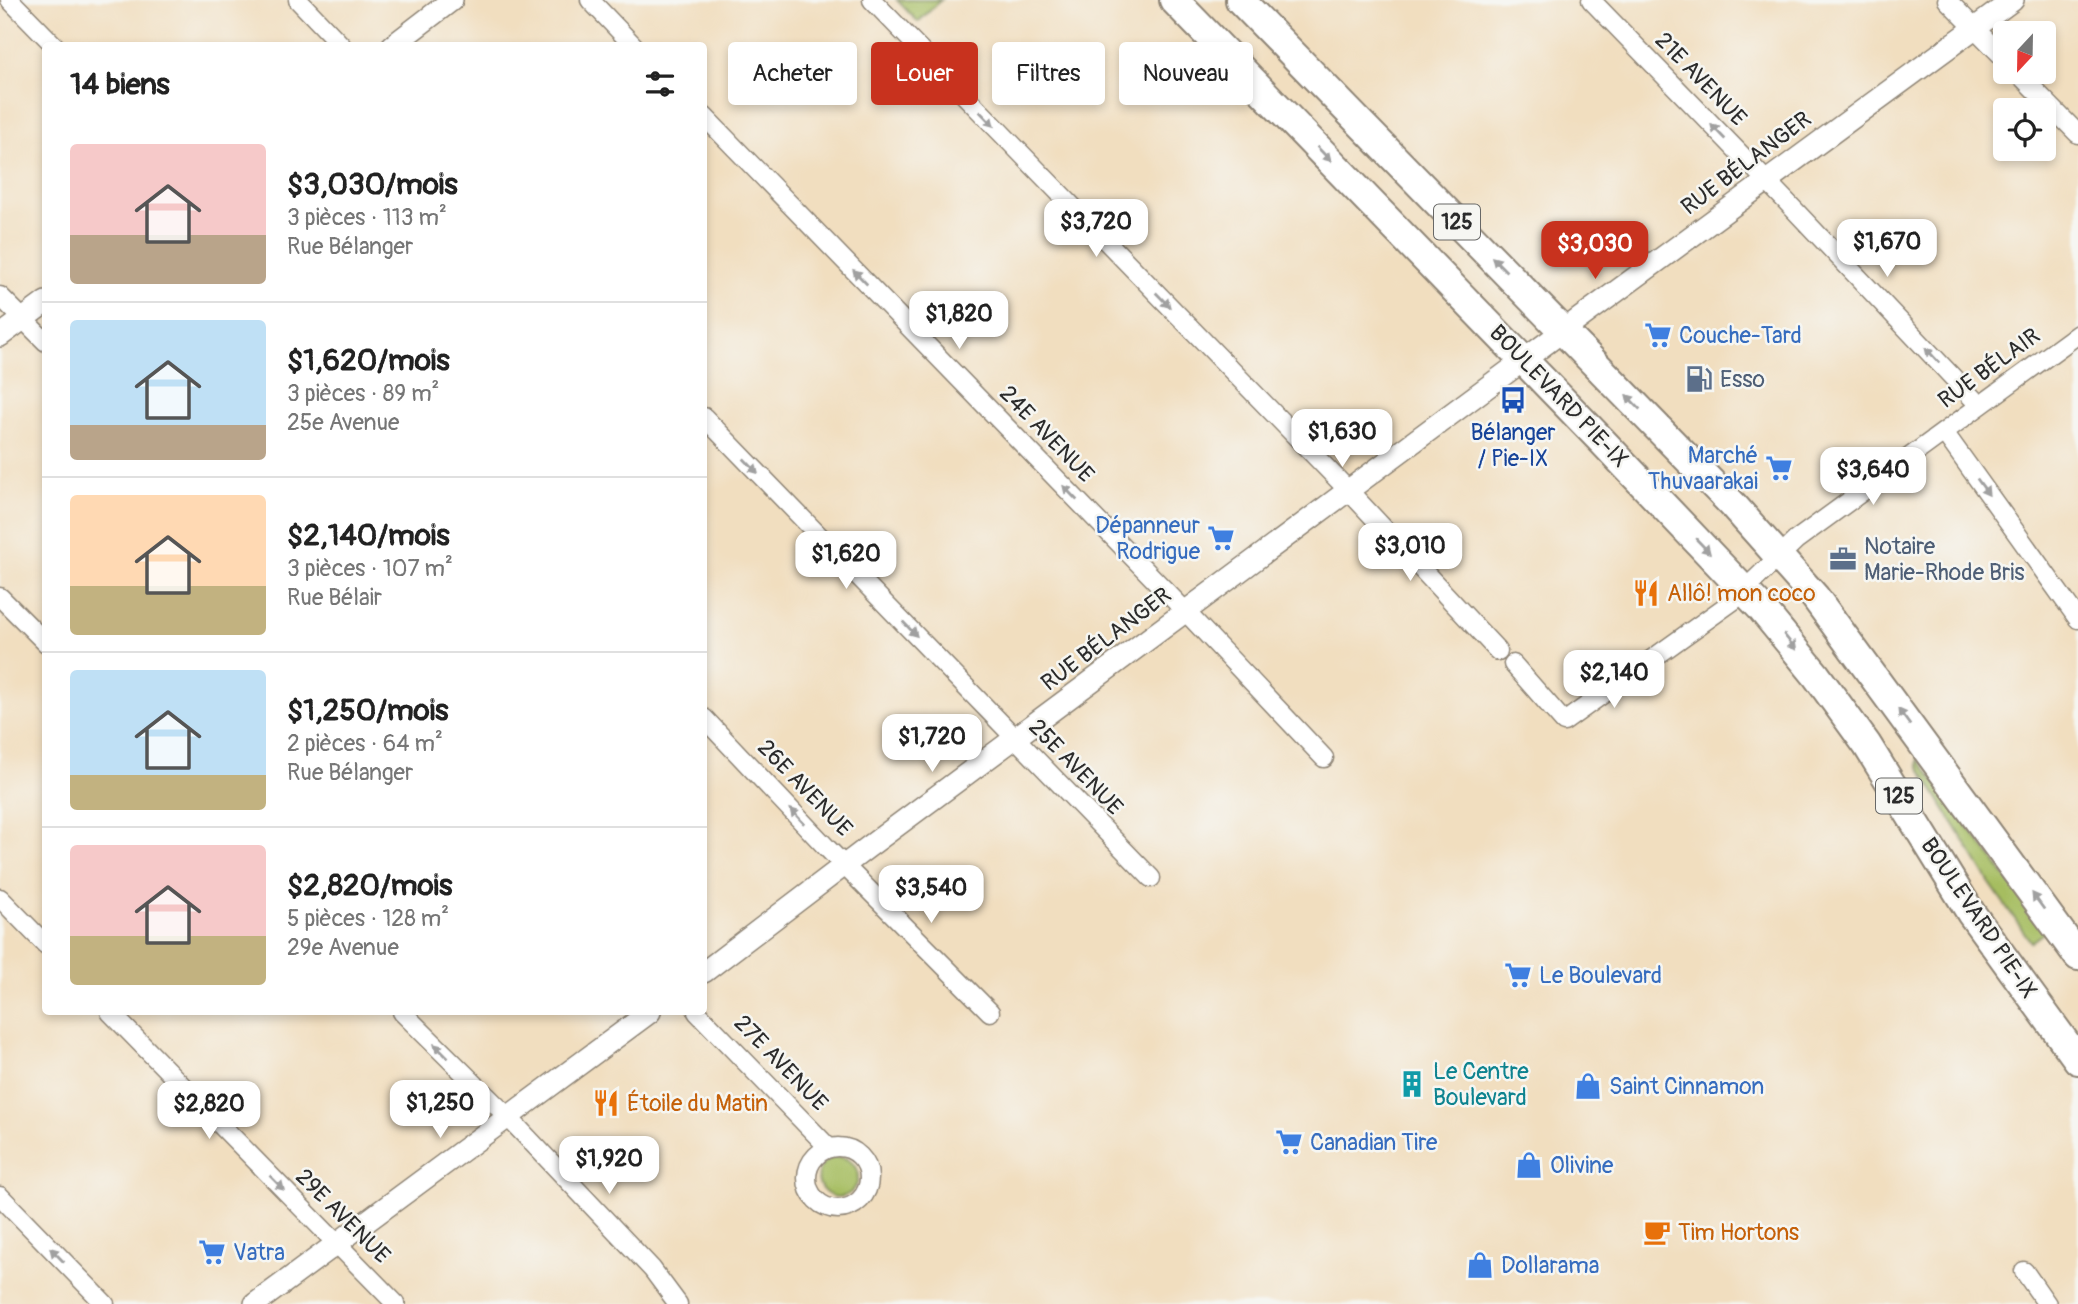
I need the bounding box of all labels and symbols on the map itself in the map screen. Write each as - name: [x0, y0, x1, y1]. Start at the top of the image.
- north arrow: [1993, 21, 2056, 84]
- street label: 21E AVENUE: [1649, 26, 1753, 132]
- street label: RUE BÉLANGER: [1675, 105, 1817, 221]
- one-way arrow: [979, 110, 995, 127]
- one-way arrow: [1710, 124, 1726, 141]
- one-way arrow: [1316, 146, 1333, 163]
- pin: $3,720: [1039, 200, 1153, 259]
- road number: 125: [1434, 204, 1480, 240]
- pin: $1,670: [1830, 219, 1944, 279]
- pin: $3,030: [1538, 222, 1652, 281]
- one-way arrow: [1491, 256, 1507, 273]
- one-way arrow: [853, 269, 869, 286]
- one-way arrow: [1155, 291, 1171, 308]
- pin: $1,820: [902, 292, 1016, 351]
- street label: BOULEVARD PIE-IX: [1483, 318, 1635, 474]
- supermarket icon: Couche-Tard: [1643, 320, 1673, 350]
- place label: Couche-Tard: [1679, 321, 1802, 350]
- street label: RUE BÉLAIR: [1932, 321, 2046, 415]
- one-way arrow: [1925, 347, 1941, 364]
- fuel station icon: Esso: [1684, 364, 1714, 394]
- place label: Esso: [1720, 365, 1765, 394]
- street label: 24E AVENUE: [993, 379, 1101, 489]
- bus stop icon: Bélanger / Pie-IX: [1498, 385, 1528, 415]
- one-way arrow: [1625, 394, 1641, 411]
- pin: $1,630: [1285, 410, 1399, 469]
- place label: Bélanger / Pie-IX: [1471, 418, 1555, 473]
- place label: Marché Thuvaarakai: [1648, 441, 1758, 496]
- pin: $3,640: [1816, 448, 1930, 507]
- supermarket icon: Marché Thuvaarakai: [1764, 453, 1794, 483]
- one-way arrow: [743, 458, 760, 475]
- one-way arrow: [1976, 478, 1991, 496]
- one-way arrow: [1063, 485, 1079, 502]
- place label: Dépanneur Rodrigue: [1095, 511, 1201, 566]
- supermarket icon: Dépanneur Rodrigue: [1206, 523, 1236, 553]
- pin: $3,010: [1353, 524, 1467, 583]
- pin: $1,620: [789, 532, 903, 591]
- place label: Notaire Marie-Rhode Bris: [1864, 532, 2025, 587]
- one-way arrow: [1695, 537, 1711, 554]
- office icon: Notaire Marie-Rhode Bris: [1828, 544, 1858, 574]
- restaurant icon: Allô! mon coco: [1631, 578, 1661, 608]
- place label: Allô! mon coco: [1667, 579, 1816, 608]
- street label: RUE BÉLANGER: [1035, 581, 1177, 697]
- one-way arrow: [901, 621, 918, 638]
- one-way arrow: [1782, 632, 1797, 650]
- pin: $2,140: [1557, 650, 1671, 710]
- one-way arrow: [1897, 708, 1911, 726]
- street label: 25E AVENUE: [1023, 713, 1129, 821]
- pin: $1,720: [875, 714, 989, 774]
- street label: 26E AVENUE: [751, 733, 859, 843]
- road number: 125: [1876, 778, 1922, 814]
- one-way arrow: [790, 808, 806, 825]
- street label: BOULEVARD PIE-IX: [1914, 832, 2044, 1004]
- pin: $3,540: [874, 866, 988, 925]
- one-way arrow: [2031, 892, 2045, 910]
- supermarket icon: Le Boulevard: [1503, 960, 1533, 990]
- place label: Le Boulevard: [1539, 961, 1662, 990]
- street label: 27E AVENUE: [728, 1009, 834, 1117]
- one-way arrow: [433, 1043, 449, 1059]
- place label: Le Centre Boulevard: [1433, 1057, 1529, 1112]
- building icon: Le Centre Boulevard: [1397, 1069, 1427, 1099]
- shop icon: Saint Cinnamon: [1573, 1071, 1603, 1101]
- place label: Saint Cinnamon: [1609, 1072, 1764, 1101]
- pin: $1,250: [383, 1080, 497, 1140]
- pin: $2,820: [152, 1082, 266, 1141]
- restaurant icon: Étoile du Matin: [591, 1088, 621, 1118]
- place label: Étoile du Matin: [627, 1089, 768, 1118]
- supermarket icon: Canadian Tire: [1274, 1127, 1304, 1157]
- place label: Canadian Tire: [1310, 1128, 1438, 1157]
- pin: $1,920: [552, 1136, 666, 1196]
- shop icon: Olivine: [1514, 1150, 1544, 1180]
- place label: Olivine: [1550, 1151, 1614, 1180]
- street label: 29E AVENUE: [289, 1162, 397, 1270]
- one-way arrow: [268, 1175, 285, 1192]
- cafe icon: Tim Hortons: [1642, 1217, 1672, 1247]
- place label: Tim Hortons: [1678, 1218, 1799, 1247]
- supermarket icon: Vatra: [197, 1237, 227, 1267]
- place label: Vatra: [233, 1238, 285, 1267]
- one-way arrow: [49, 1247, 66, 1264]
- shop icon: Dollarama: [1465, 1250, 1495, 1280]
- place label: Dollarama: [1501, 1251, 1599, 1280]

